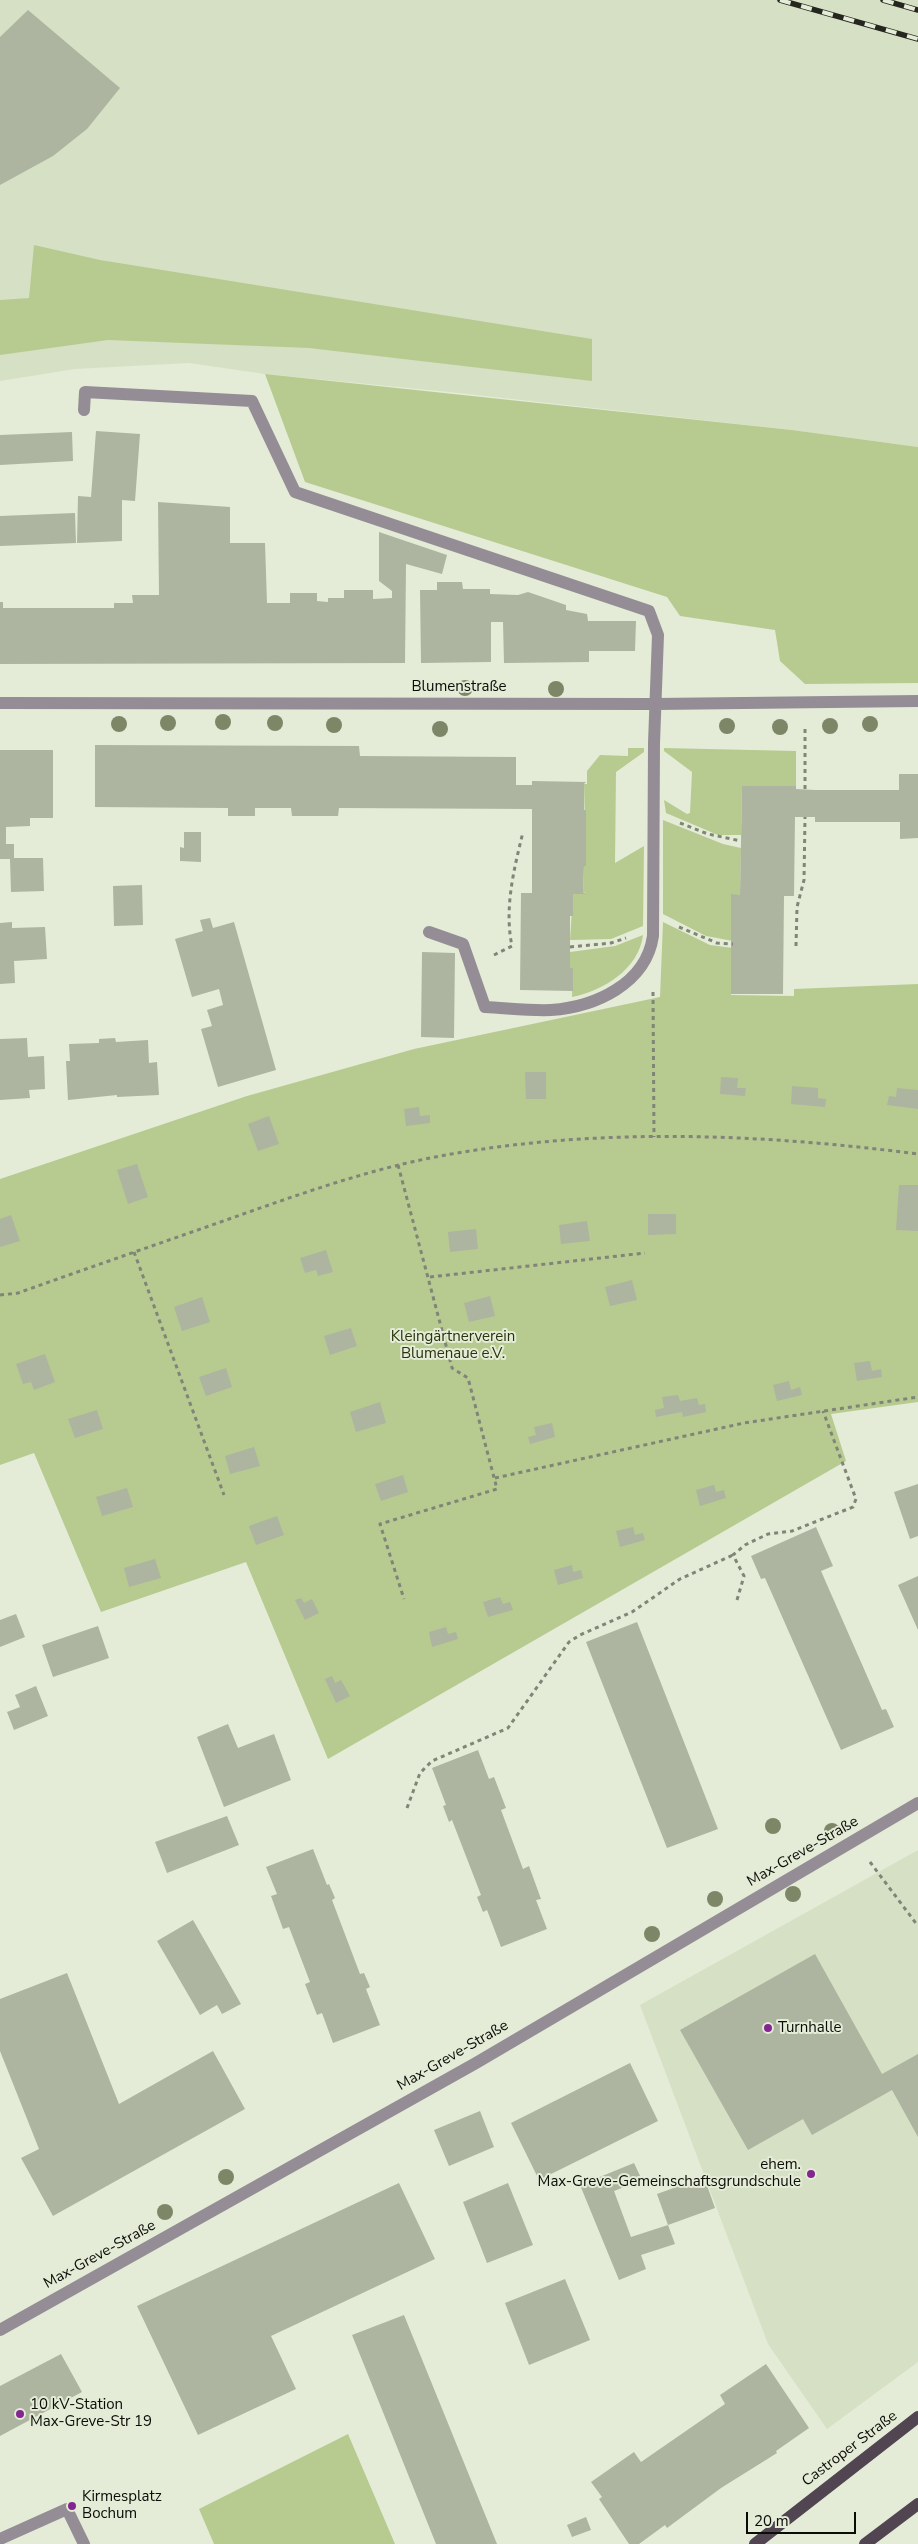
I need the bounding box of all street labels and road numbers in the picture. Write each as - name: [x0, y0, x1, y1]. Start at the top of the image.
- street label: Blumenstraße: [411, 678, 507, 696]
- street label: Max-Greve-Straße: [744, 1813, 862, 1891]
- street label: Max-Greve-Straße: [394, 2017, 512, 2095]
- street label: Max-Greve-Straße: [41, 2217, 159, 2293]
- street label: Castroper Straße: [799, 2407, 901, 2491]

